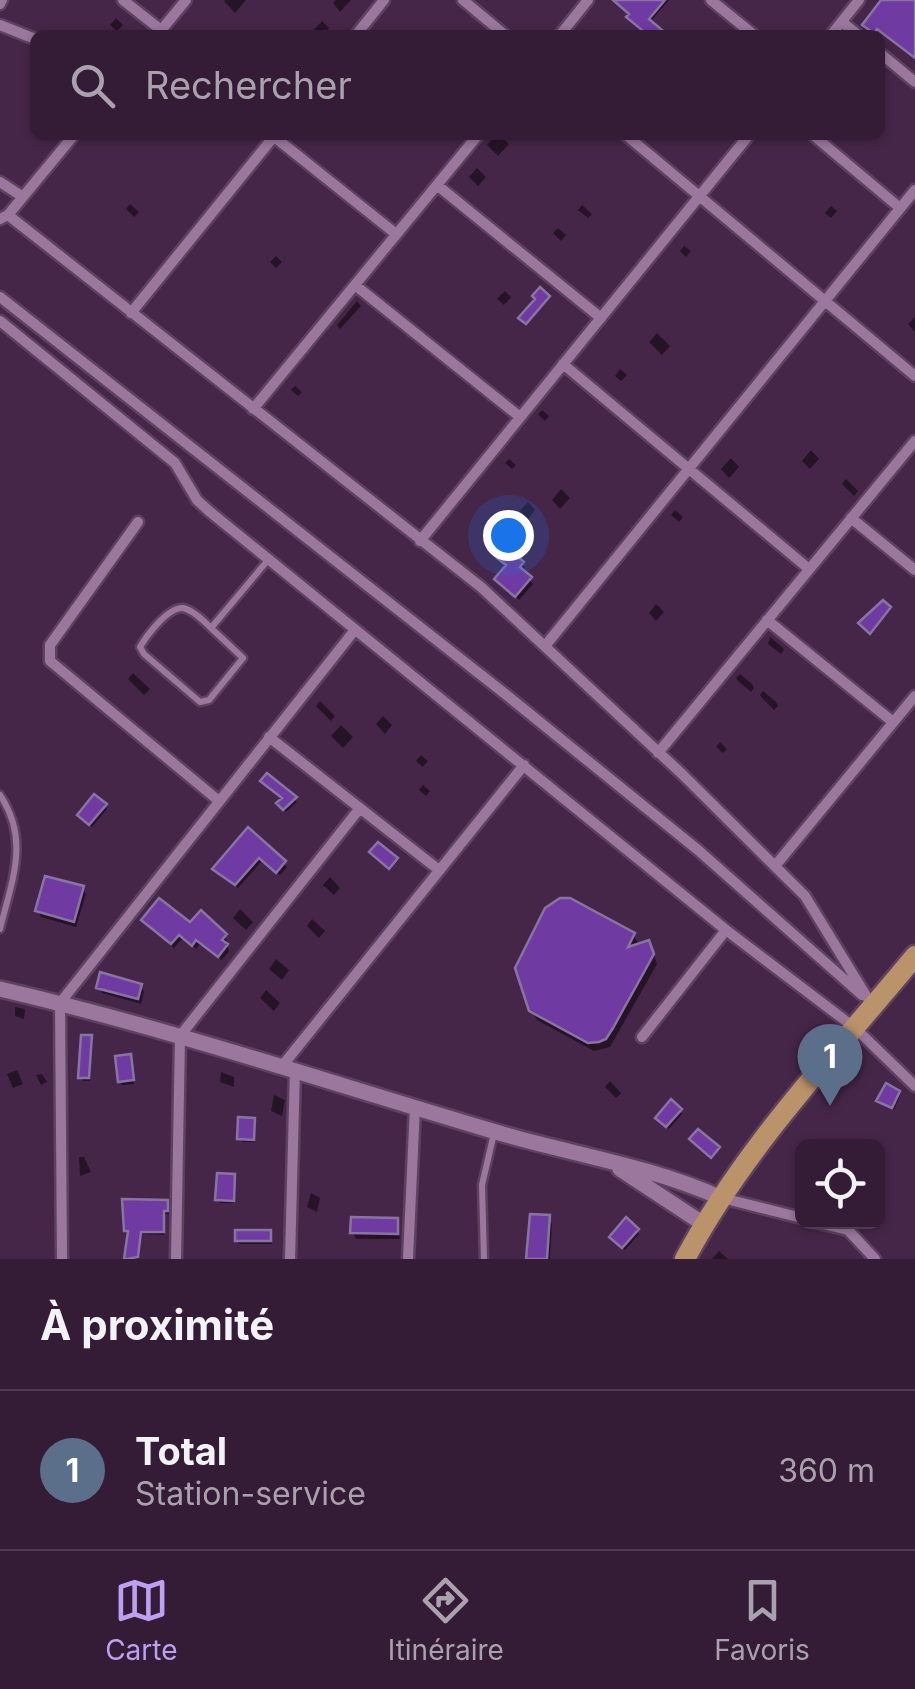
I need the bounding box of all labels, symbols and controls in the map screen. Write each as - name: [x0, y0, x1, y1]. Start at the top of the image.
- search box: [30, 30, 885, 140]
- icon: search: [65, 58, 120, 113]
- text: Rechercher: [145, 62, 352, 108]
- your location: [483, 510, 534, 561]
- pin: 1: [798, 1024, 862, 1106]
- map controls: [795, 1139, 885, 1229]
- button: locate: [795, 1139, 885, 1229]
- text: À proximité: [40, 1299, 274, 1350]
- text: Total: [135, 1428, 227, 1474]
- text: 1: [66, 1451, 79, 1490]
- text: 360 m: [778, 1451, 875, 1490]
- text: Station-service: [135, 1474, 366, 1513]
- tab: Carte: [105, 1573, 178, 1667]
- tab: Itinéraire: [388, 1573, 504, 1667]
- tab: Favoris: [714, 1573, 810, 1667]

